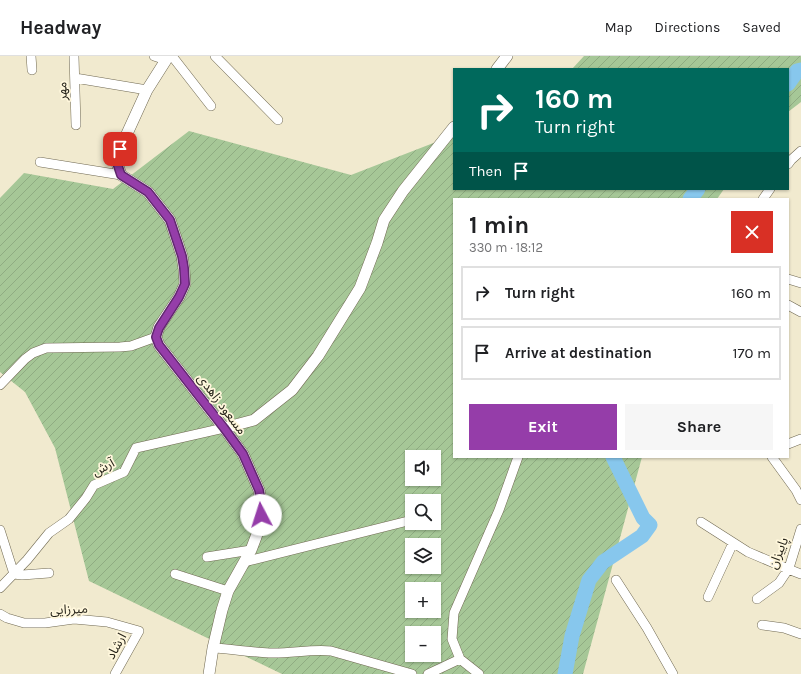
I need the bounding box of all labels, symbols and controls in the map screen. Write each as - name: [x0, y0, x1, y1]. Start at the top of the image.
- text: Headway: [20, 17, 101, 39]
- text: Map: [605, 19, 633, 36]
- text: Directions: [655, 19, 720, 36]
- text: Saved: [742, 19, 781, 36]
- street label: مهر: [54, 81, 71, 101]
- text: 160 m: [535, 82, 613, 115]
- icon: right: [469, 84, 521, 136]
- text: Turn right: [535, 116, 615, 138]
- pin: [103, 132, 137, 166]
- icon: arrive: [109, 138, 131, 160]
- icon: arrive: [510, 160, 532, 182]
- text: Then: [469, 162, 502, 180]
- text: 1 min: [469, 211, 529, 239]
- button: close: [731, 211, 773, 253]
- text: 330 m · 18:12: [469, 240, 543, 255]
- icon: right: [471, 282, 493, 304]
- text: Turn right: [505, 284, 575, 302]
- text: 160 m: [731, 284, 771, 302]
- icon: arrive: [471, 342, 493, 364]
- text: Arrive at destination: [505, 344, 652, 362]
- text: 170 m: [733, 344, 771, 362]
- street label: مسعود زاهدی: [194, 371, 250, 438]
- button: Exit: [469, 404, 617, 450]
- button: Share: [625, 404, 773, 450]
- map controls: [405, 450, 441, 662]
- button: sound: [405, 450, 441, 486]
- street label: آرش: [89, 454, 118, 480]
- position arrow: [240, 494, 282, 536]
- button: search: [405, 494, 441, 530]
- street label: پاییزان: [765, 535, 793, 572]
- button: layers: [405, 538, 441, 574]
- button: +: [405, 582, 441, 618]
- street label: میرزایی: [50, 601, 88, 618]
- button: −: [405, 626, 441, 662]
- street label: ارشاد: [103, 630, 129, 662]

